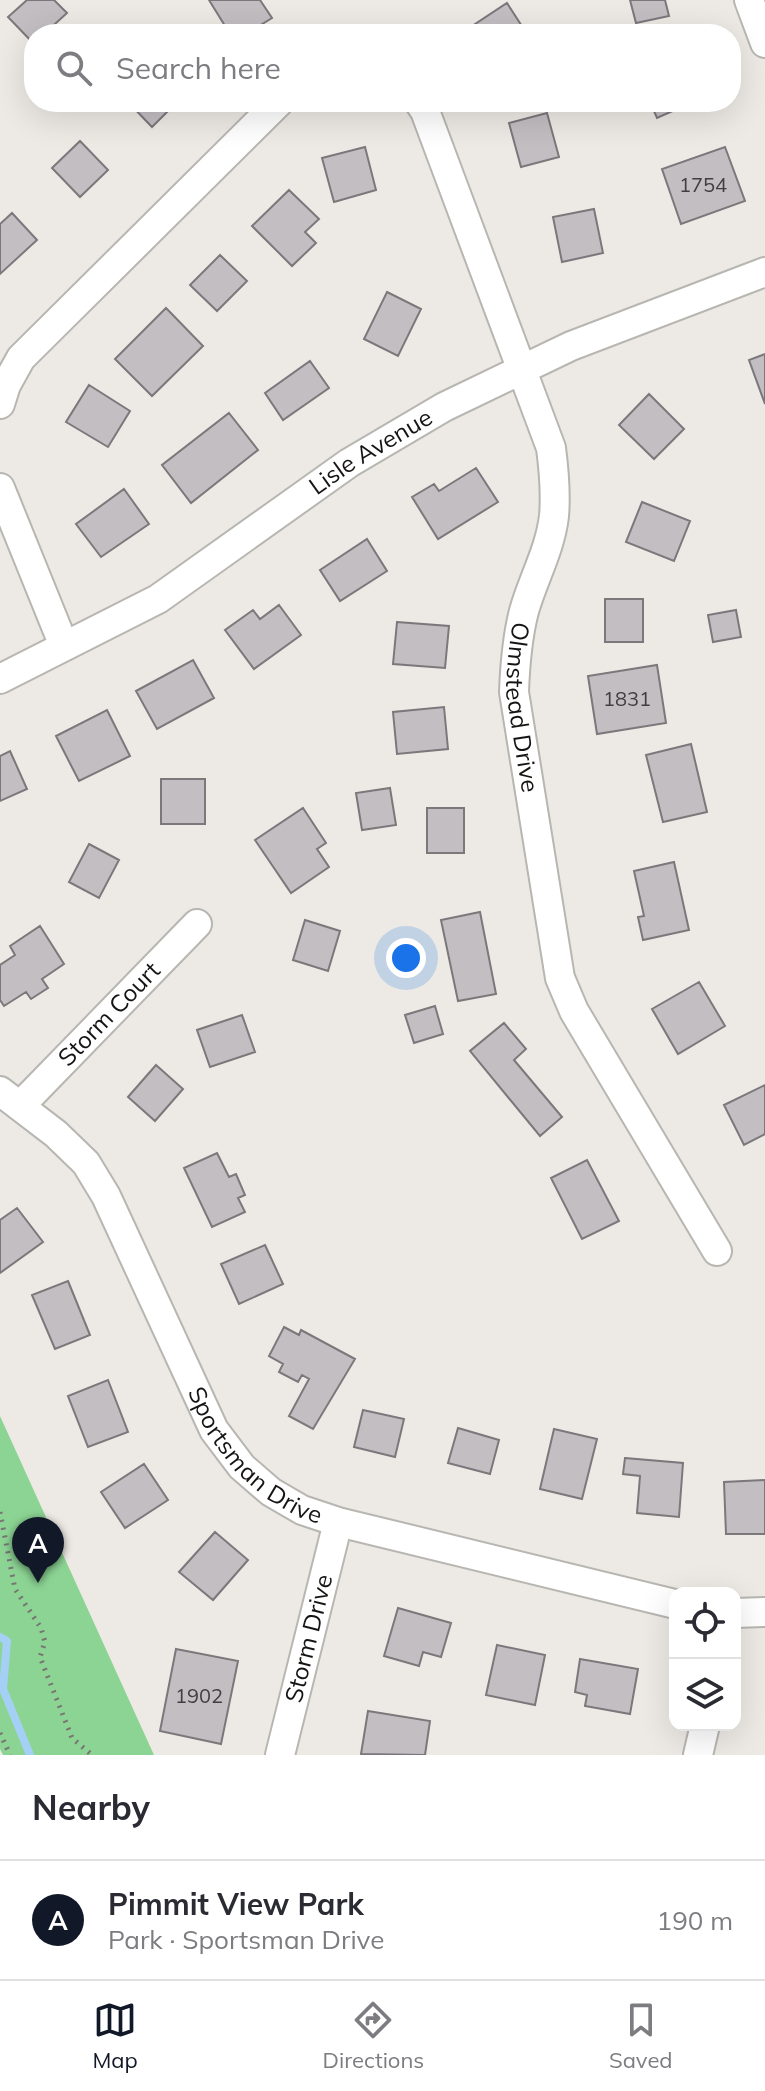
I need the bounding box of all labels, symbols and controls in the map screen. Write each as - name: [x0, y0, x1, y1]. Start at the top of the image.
- search box: [24, 24, 741, 112]
- icon: search: [52, 46, 96, 90]
- text: Search here: [116, 49, 281, 87]
- house number: 1754: [679, 172, 727, 197]
- street label: Lisle Avenue: [303, 401, 437, 501]
- street label: Olmstead Drive: [499, 620, 546, 794]
- house number: 1831: [603, 686, 651, 711]
- your location: [386, 938, 426, 978]
- street label: Storm Court: [51, 955, 166, 1072]
- street label: Sportsman Drive: [182, 1382, 326, 1530]
- pin: A: [12, 1517, 64, 1583]
- street label: Storm Drive: [278, 1571, 338, 1705]
- map controls: [669, 1587, 741, 1731]
- button: locate: [669, 1587, 741, 1659]
- button: layers: [669, 1659, 741, 1731]
- house number: 1902: [175, 1683, 223, 1708]
- text: Nearby: [32, 1786, 150, 1829]
- text: Pimmit View Park: [108, 1885, 364, 1923]
- text: A: [48, 1904, 68, 1937]
- text: 190 m: [657, 1904, 733, 1937]
- text: Park · Sportsman Drive: [108, 1923, 384, 1956]
- tab: Map: [92, 1998, 138, 2074]
- tab: Directions: [323, 1998, 424, 2074]
- tab: Saved: [609, 1998, 673, 2074]

